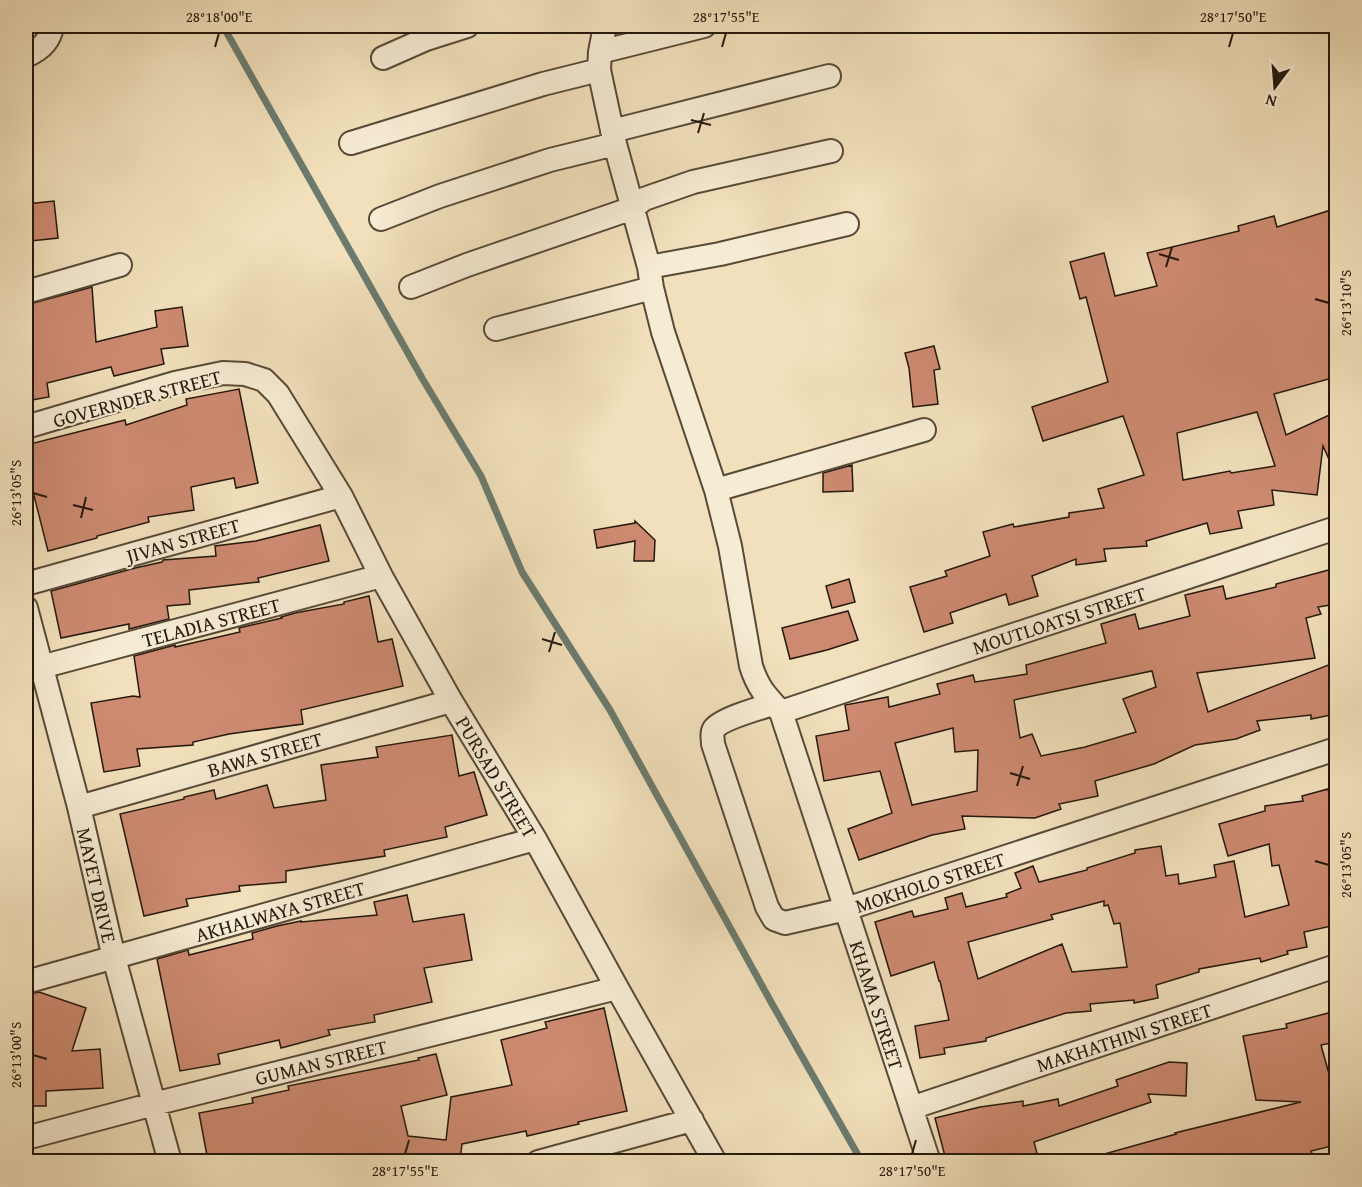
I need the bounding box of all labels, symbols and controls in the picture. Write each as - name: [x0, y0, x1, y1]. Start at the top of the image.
- text: 28°18'00"E: [186, 6, 253, 27]
- text: 28°17'55"E: [693, 6, 760, 27]
- text: 28°17'50"E: [1200, 6, 1267, 27]
- north arrow: [1245, 57, 1305, 117]
- text: N: [1262, 88, 1279, 114]
- text: 26°13'10"S: [1335, 270, 1356, 336]
- street label: GOVERNDER STREET: [50, 362, 224, 434]
- text: 26°13'05"S: [5, 460, 26, 526]
- street label: JIVAN STREET: [120, 510, 243, 571]
- street label: MOUTLOATSI STREET: [969, 578, 1149, 662]
- street label: TELADIA STREET: [139, 590, 283, 654]
- street label: PURSAD STREET: [449, 710, 545, 844]
- street label: BAWA STREET: [204, 724, 326, 784]
- street label: MAYET DRIVE: [70, 824, 124, 946]
- text: 26°13'05"S: [1335, 832, 1356, 898]
- street label: MOKHOLO STREET: [851, 844, 1009, 920]
- street label: AKHALWAYA STREET: [192, 873, 368, 949]
- street label: KHAMA STREET: [842, 937, 912, 1073]
- street label: MAKHATHINI STREET: [1032, 995, 1216, 1079]
- text: 26°13'00"S: [5, 1022, 26, 1088]
- street label: GUMAN STREET: [252, 1032, 390, 1092]
- text: 28°17'55"E: [372, 1160, 439, 1181]
- text: 28°17'50"E: [879, 1160, 946, 1181]

